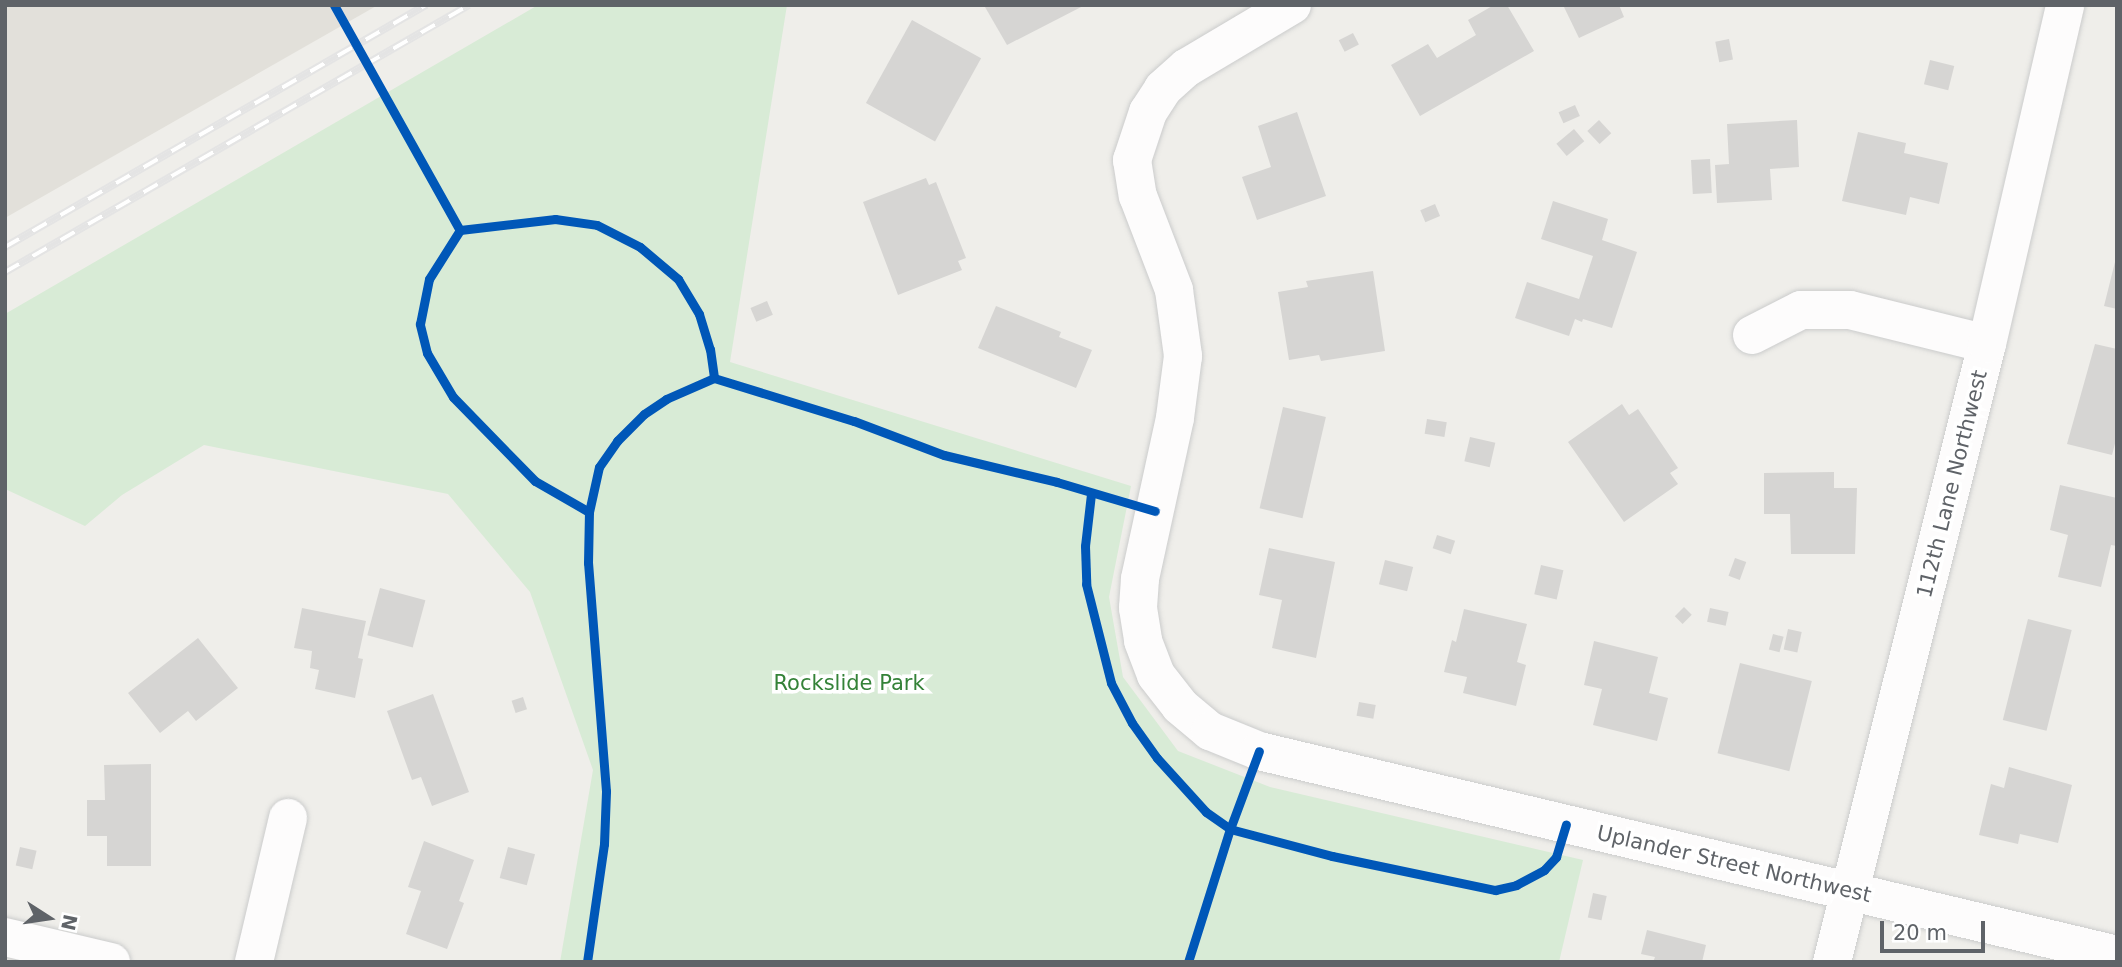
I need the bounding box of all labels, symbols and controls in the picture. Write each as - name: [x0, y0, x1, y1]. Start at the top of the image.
- street label: 112th Lane Northwest: [1911, 368, 1993, 600]
- park label: Rockslide Park: [773, 670, 925, 696]
- street label: Uplander Street Northwest: [1594, 820, 1874, 908]
- north arrow: [14, 883, 84, 953]
- scale bar: [1884, 908, 1989, 952]
- text: N: [57, 912, 82, 932]
- text: 20 m: [1893, 921, 1947, 945]

